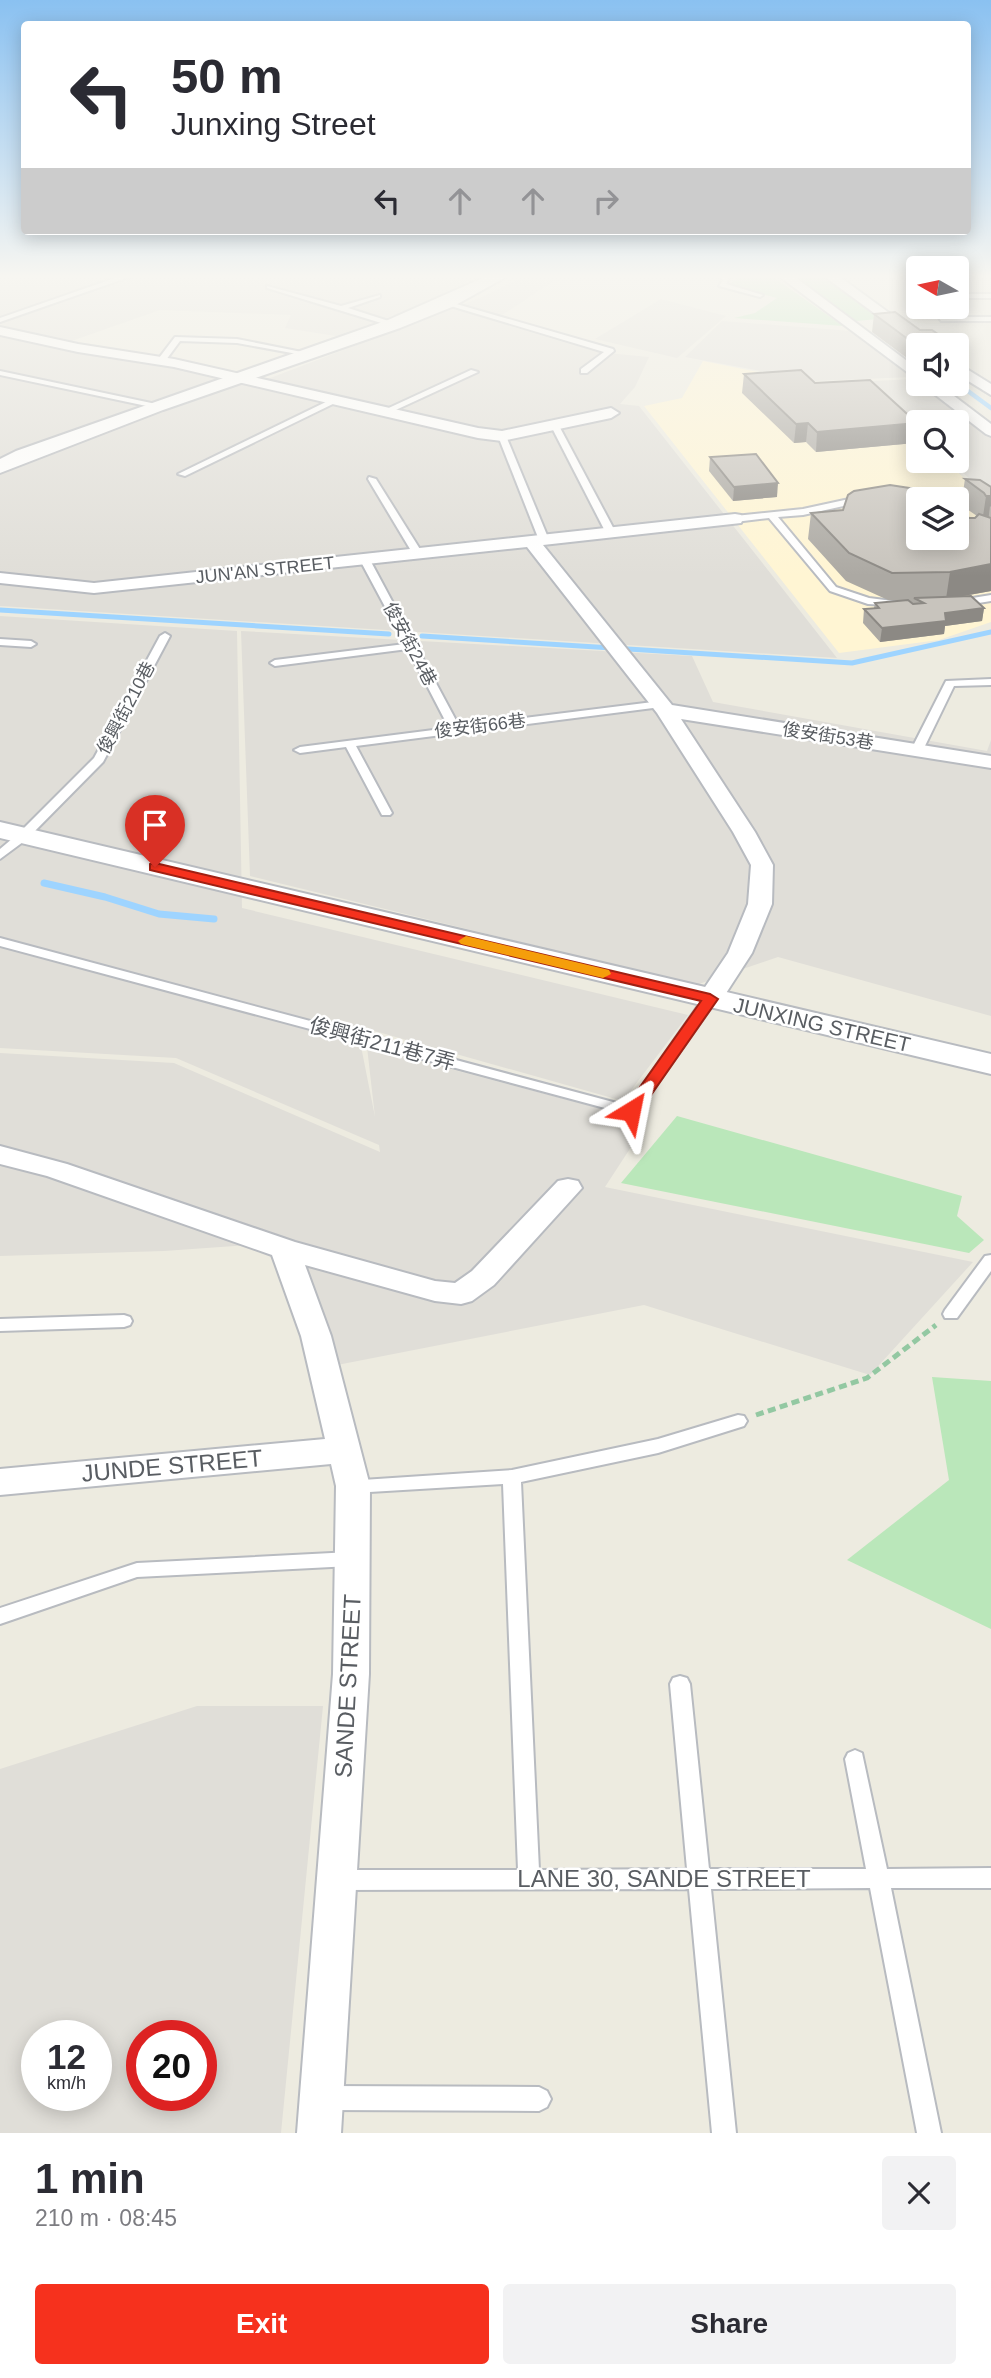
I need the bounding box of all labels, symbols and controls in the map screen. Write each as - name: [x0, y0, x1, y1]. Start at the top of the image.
- icon: left: [56, 49, 147, 140]
- text: 50 m: [171, 49, 283, 103]
- text: Junxing Street: [171, 106, 376, 142]
- icon: left: [368, 182, 406, 220]
- icon: ahead: [441, 182, 479, 220]
- icon: ahead: [514, 182, 552, 220]
- icon: right: [587, 182, 625, 220]
- north arrow: [906, 256, 970, 318]
- map controls: [906, 256, 969, 550]
- button: sound: [906, 333, 969, 396]
- button: search: [906, 410, 969, 473]
- button: layers: [906, 487, 969, 550]
- street label: JUN'AN STREET: [195, 553, 335, 587]
- street label: 俊安街24巷: [380, 599, 440, 689]
- street label: 俊興街210巷: [93, 658, 159, 758]
- street label: 俊安街66巷: [433, 710, 527, 742]
- street label: 俊安街53巷: [781, 719, 875, 753]
- pin: [125, 795, 185, 867]
- icon: arrive: [136, 806, 174, 844]
- street label: JUNXING STREET: [731, 993, 913, 1056]
- street label: 俊興街211巷7弄: [307, 1013, 458, 1074]
- position arrow: [594, 1074, 668, 1148]
- street label: JUNDE STREET: [80, 1444, 264, 1487]
- street label: SANDE STREET: [329, 1593, 366, 1779]
- street label: LANE 30, SANDE STREET: [517, 1865, 811, 1892]
- speed limit sign: 20: [126, 2020, 217, 2111]
- text: 12: [47, 2037, 86, 2076]
- text: km/h: [47, 2073, 86, 2093]
- text: 1 min: [35, 2155, 145, 2202]
- button: close: [882, 2156, 956, 2230]
- text: 210 m · 08:45: [35, 2205, 177, 2231]
- button: Exit: [35, 2284, 489, 2364]
- button: Share: [503, 2284, 956, 2364]

